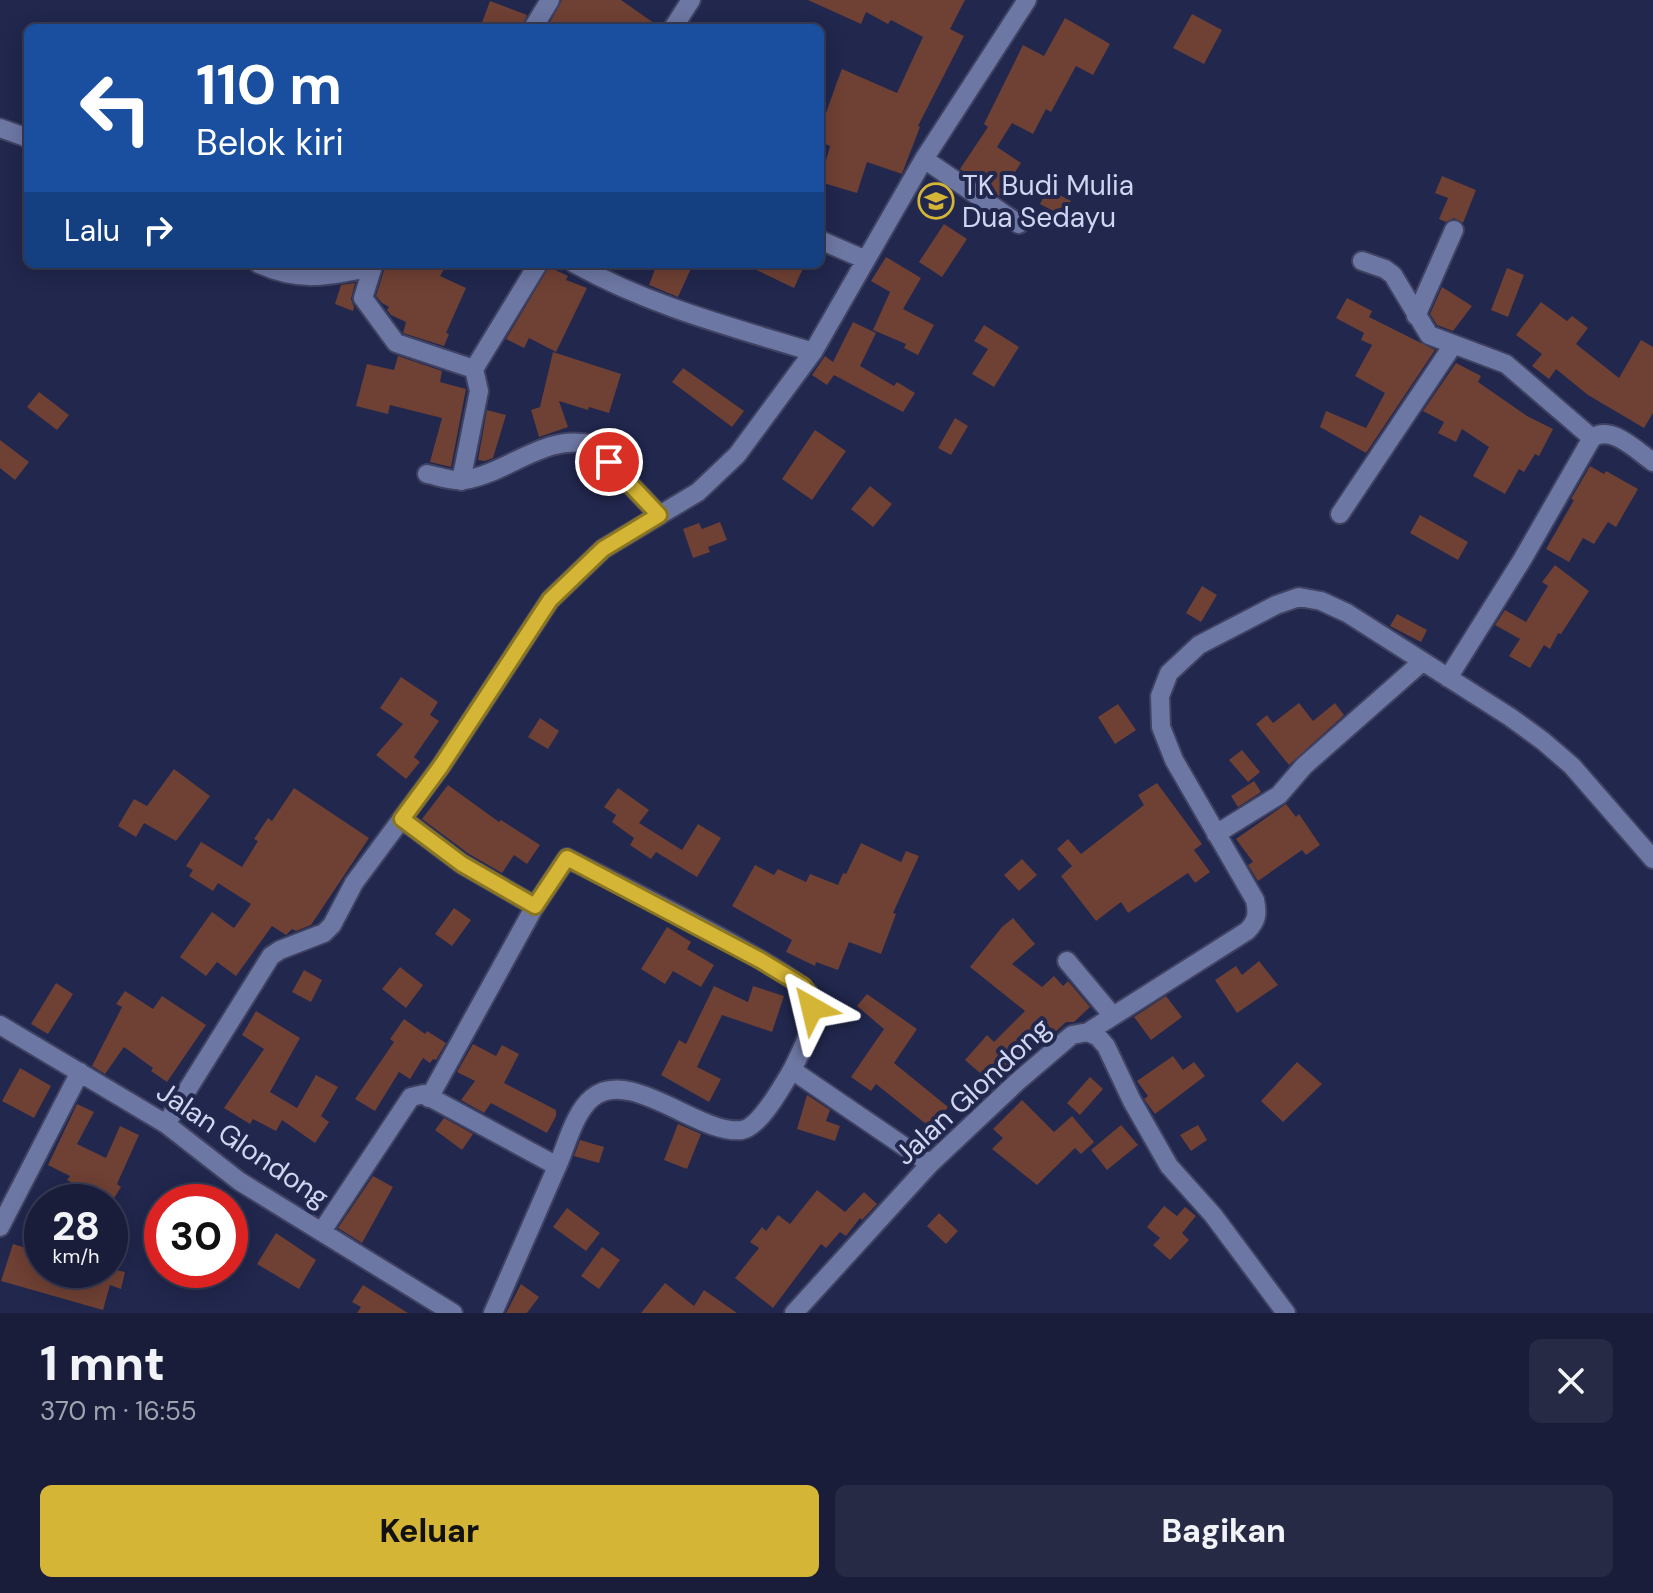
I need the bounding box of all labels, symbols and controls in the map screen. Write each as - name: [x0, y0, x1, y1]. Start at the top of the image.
- text: 110 m: [196, 48, 342, 121]
- icon: left: [64, 56, 168, 160]
- text: Belok kiri: [196, 119, 344, 166]
- place label: TK Budi Mulia Dua Sedayu: [962, 167, 1134, 236]
- school or university icon: TK Budi Mulia Dua Sedayu: [917, 182, 955, 220]
- icon: right: [136, 208, 180, 252]
- text: Lalu: [64, 211, 120, 250]
- pin: [575, 428, 643, 496]
- icon: arrive: [587, 440, 631, 484]
- position arrow: [770, 966, 854, 1050]
- street label: Jalan Glondong: [886, 1010, 1058, 1173]
- street label: Jalan Glondong: [149, 1073, 336, 1216]
- speed limit sign: 30: [144, 1184, 248, 1288]
- text: 28: [52, 1200, 100, 1252]
- text: km/h: [52, 1243, 100, 1269]
- text: 1 mnt: [40, 1332, 165, 1395]
- button: close: [1529, 1339, 1613, 1423]
- text: 370 m · 16:55: [40, 1394, 197, 1428]
- button: Keluar: [40, 1485, 819, 1577]
- button: Bagikan: [835, 1485, 1613, 1577]

